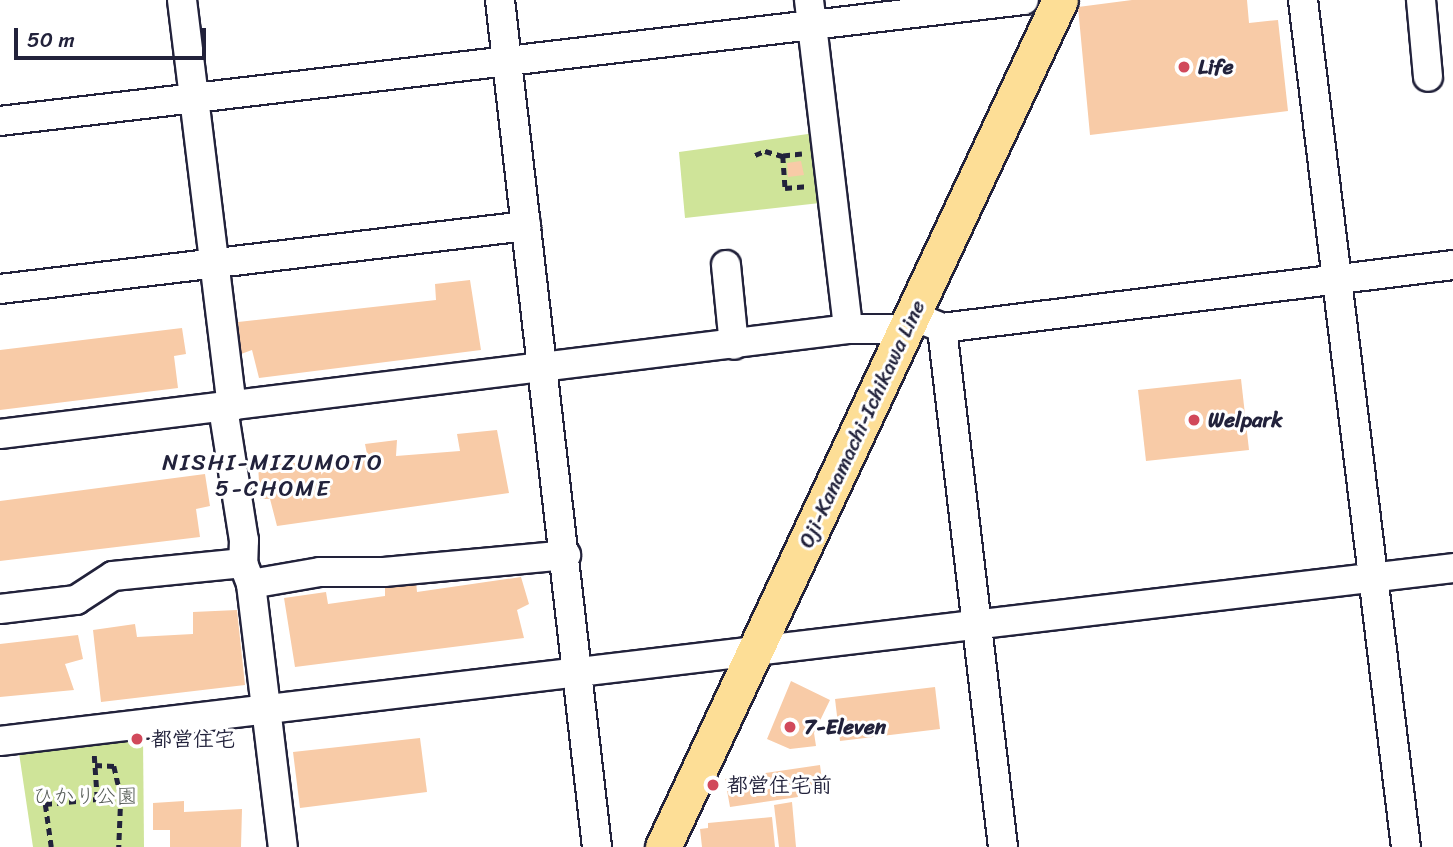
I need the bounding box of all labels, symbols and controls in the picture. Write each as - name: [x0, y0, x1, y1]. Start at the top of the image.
- scale bar: [18, 14, 210, 58]
- text: 50 m: [27, 21, 75, 59]
- place label: Life: [1198, 54, 1234, 80]
- marker: Life: [1176, 59, 1192, 75]
- street label: Oji-Kanamachi-Ichikawa Line: [793, 296, 931, 552]
- place label: Welpark: [1208, 407, 1282, 433]
- marker: Welpark: [1186, 412, 1202, 428]
- district label: NISHI-MIZUMOTO 5-CHOME: [166, 449, 380, 503]
- place label: 7-Eleven: [804, 714, 886, 740]
- marker: 7-Eleven: [782, 719, 798, 735]
- place label: 都営住宅: [151, 726, 235, 752]
- marker: 都営住宅: [129, 731, 145, 747]
- place label: 都営住宅前: [727, 772, 832, 798]
- marker: 都営住宅前: [705, 777, 721, 793]
- park label: ひかり公園: [33, 783, 137, 809]

